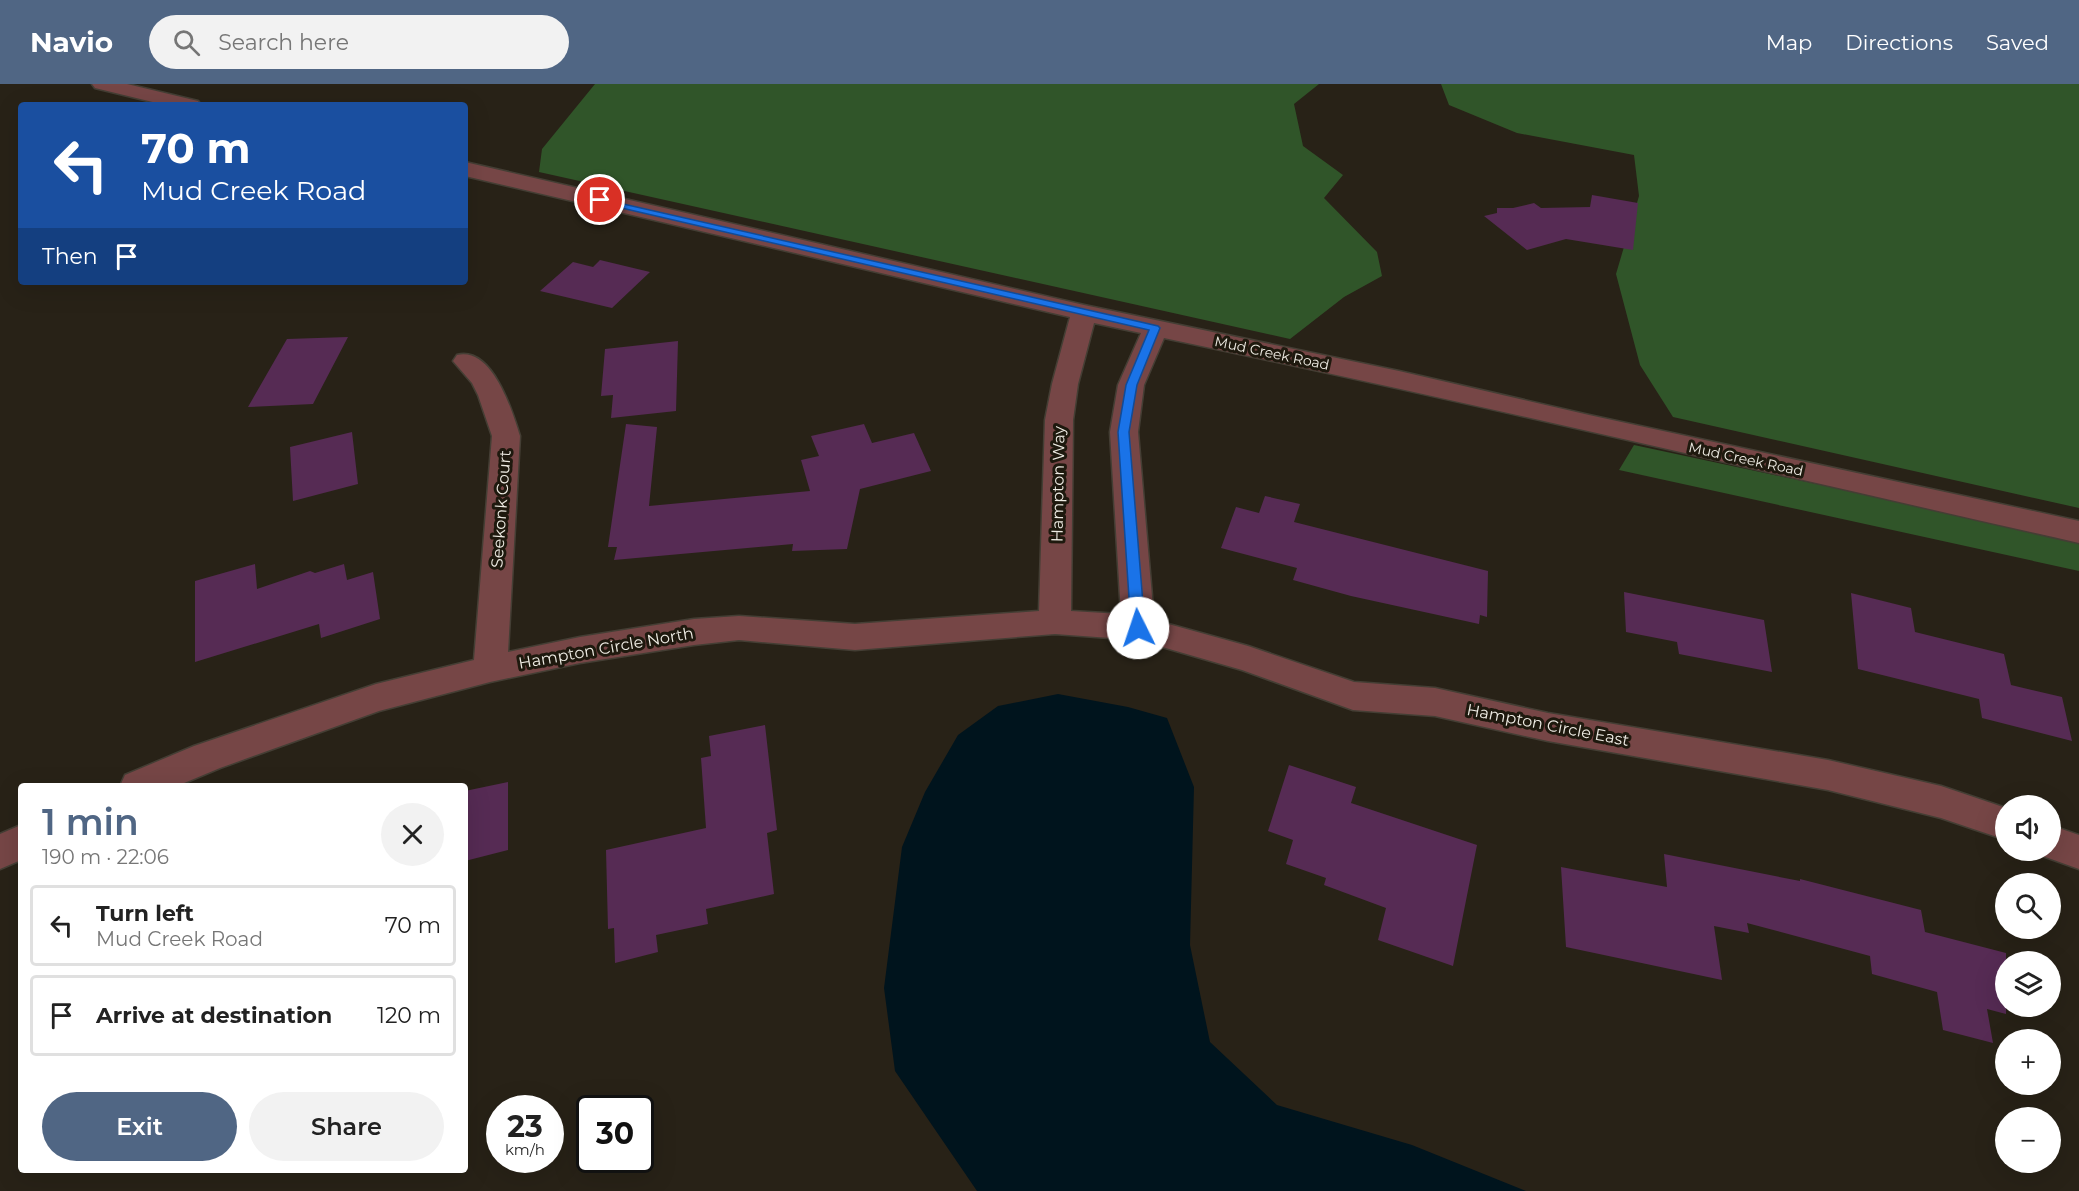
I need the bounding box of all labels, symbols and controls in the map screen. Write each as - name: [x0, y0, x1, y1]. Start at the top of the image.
- search box: [149, 15, 569, 69]
- text: Navio: [30, 25, 113, 59]
- icon: search: [170, 26, 203, 59]
- text: Search here: [218, 29, 349, 56]
- text: Map: [1766, 30, 1812, 55]
- text: Directions: [1845, 30, 1953, 55]
- text: Saved: [1986, 30, 2049, 55]
- text: 70 m: [141, 122, 251, 174]
- icon: left: [42, 126, 120, 204]
- text: Mud Creek Road: [141, 174, 366, 207]
- pin: [574, 174, 625, 225]
- icon: arrive: [583, 183, 616, 216]
- icon: arrive: [110, 240, 143, 273]
- text: Then: [42, 243, 98, 270]
- street label: Mud Creek Road: [1213, 332, 1331, 374]
- street label: Hampton Way: [1047, 425, 1069, 542]
- street label: Mud Creek Road: [1687, 438, 1805, 480]
- street label: Seekonk Court: [487, 449, 515, 568]
- position arrow: [1106, 596, 1170, 660]
- street label: Hampton Circle North: [517, 623, 695, 673]
- street label: Hampton Circle East: [1465, 700, 1631, 750]
- map controls: [1995, 795, 2061, 1173]
- button: sound: [1995, 795, 2061, 861]
- text: 1 min: [42, 800, 139, 844]
- button: close: [381, 803, 444, 866]
- text: 190 m · 22:06: [42, 845, 169, 869]
- button: search: [1995, 873, 2061, 939]
- text: Turn left: [96, 900, 194, 927]
- icon: left: [45, 909, 78, 942]
- text: 70 m: [385, 912, 441, 939]
- text: Mud Creek Road: [96, 927, 263, 951]
- button: layers: [1995, 951, 2061, 1017]
- icon: arrive: [45, 999, 78, 1032]
- text: Arrive at destination: [96, 1002, 332, 1029]
- text: 120 m: [377, 1002, 441, 1029]
- button: +: [1995, 1029, 2061, 1095]
- button: Exit: [42, 1092, 237, 1161]
- button: Share: [249, 1092, 444, 1161]
- speed limit sign: 30: [576, 1095, 654, 1173]
- button: −: [1995, 1107, 2061, 1173]
- text: 23: [507, 1108, 543, 1145]
- text: km/h: [505, 1140, 545, 1159]

